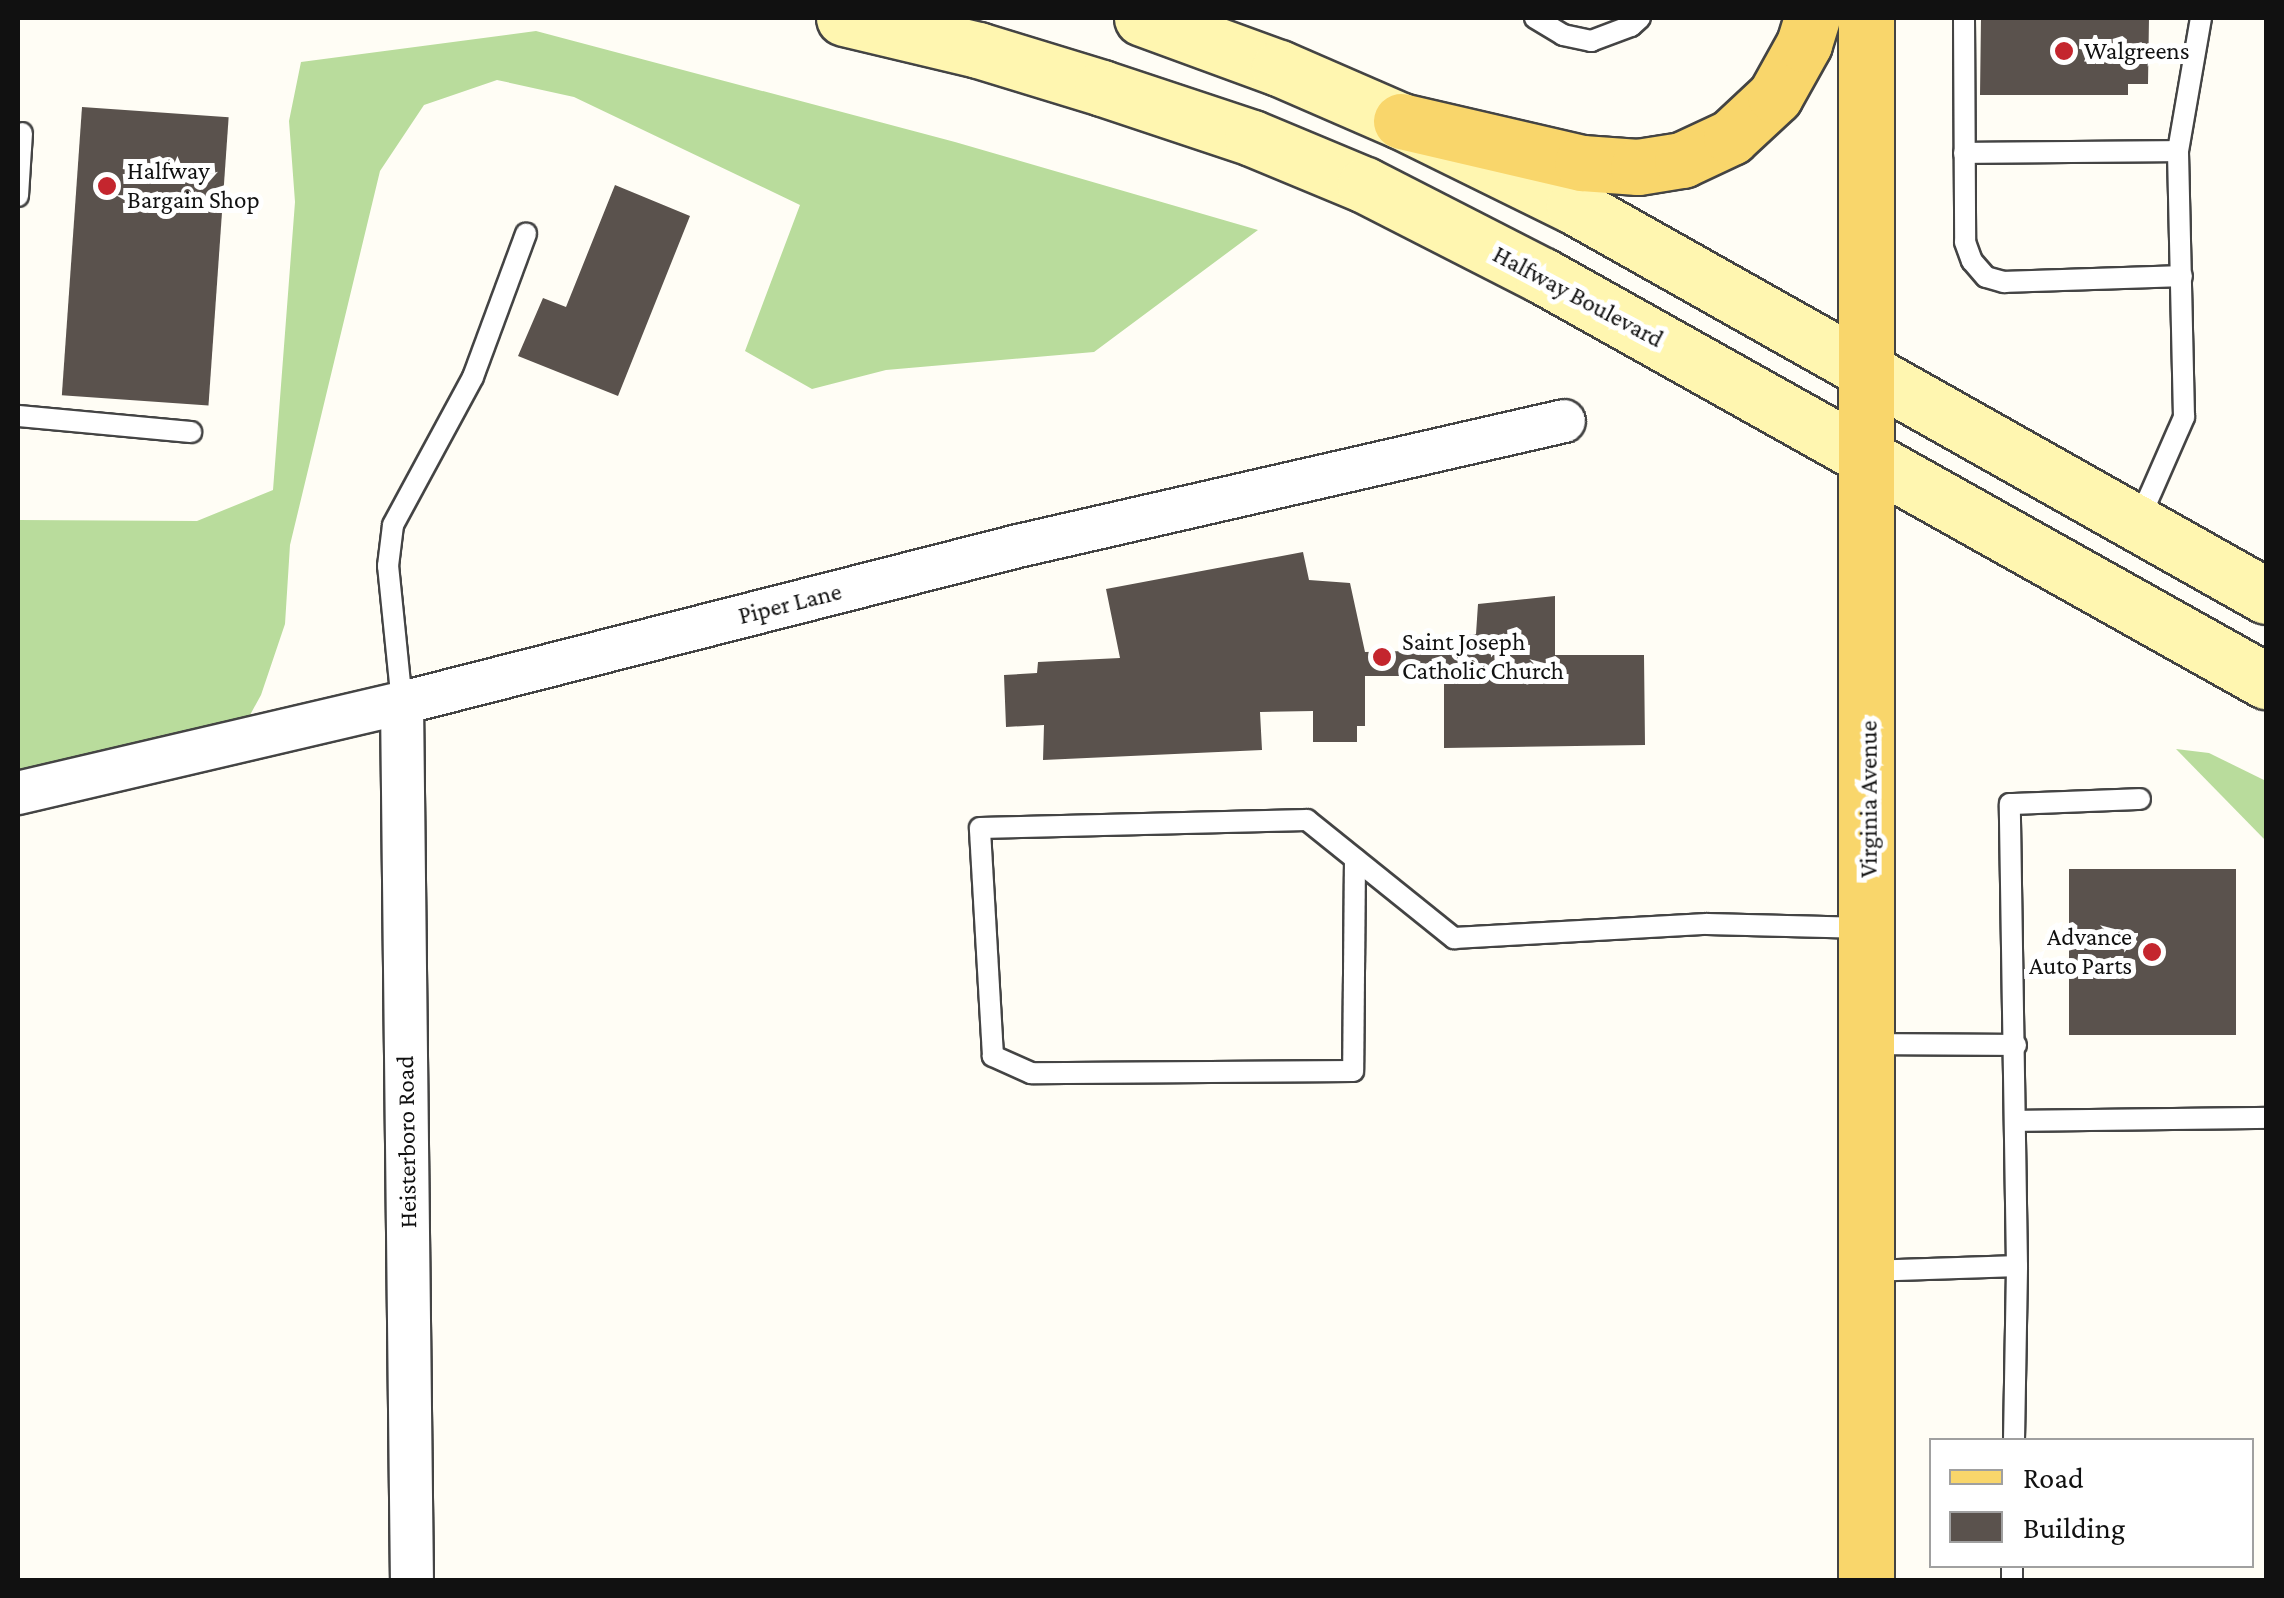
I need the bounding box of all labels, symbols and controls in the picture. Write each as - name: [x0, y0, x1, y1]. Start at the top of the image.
- place label: Walgreens: [2084, 36, 2190, 66]
- marker: Walgreens: [2053, 40, 2075, 62]
- place label: Halfway Bargain Shop: [127, 157, 260, 216]
- marker: Halfway Bargain Shop: [96, 175, 118, 197]
- street label: Halfway Boulevard: [1488, 239, 1668, 355]
- street label: Piper Lane: [735, 577, 845, 631]
- place label: Saint Joseph Catholic Church: [1402, 628, 1564, 687]
- marker: Saint Joseph Catholic Church: [1371, 646, 1393, 668]
- street label: Virginia Avenue: [1854, 720, 1884, 878]
- place label: Advance Auto Parts: [2029, 923, 2132, 982]
- marker: Advance Auto Parts: [2141, 941, 2163, 963]
- street label: Heisterboro Road: [390, 1055, 424, 1229]
- legend: [1929, 1438, 2254, 1568]
- text: Road: [2023, 1461, 2084, 1494]
- text: Building: [2023, 1511, 2125, 1544]

